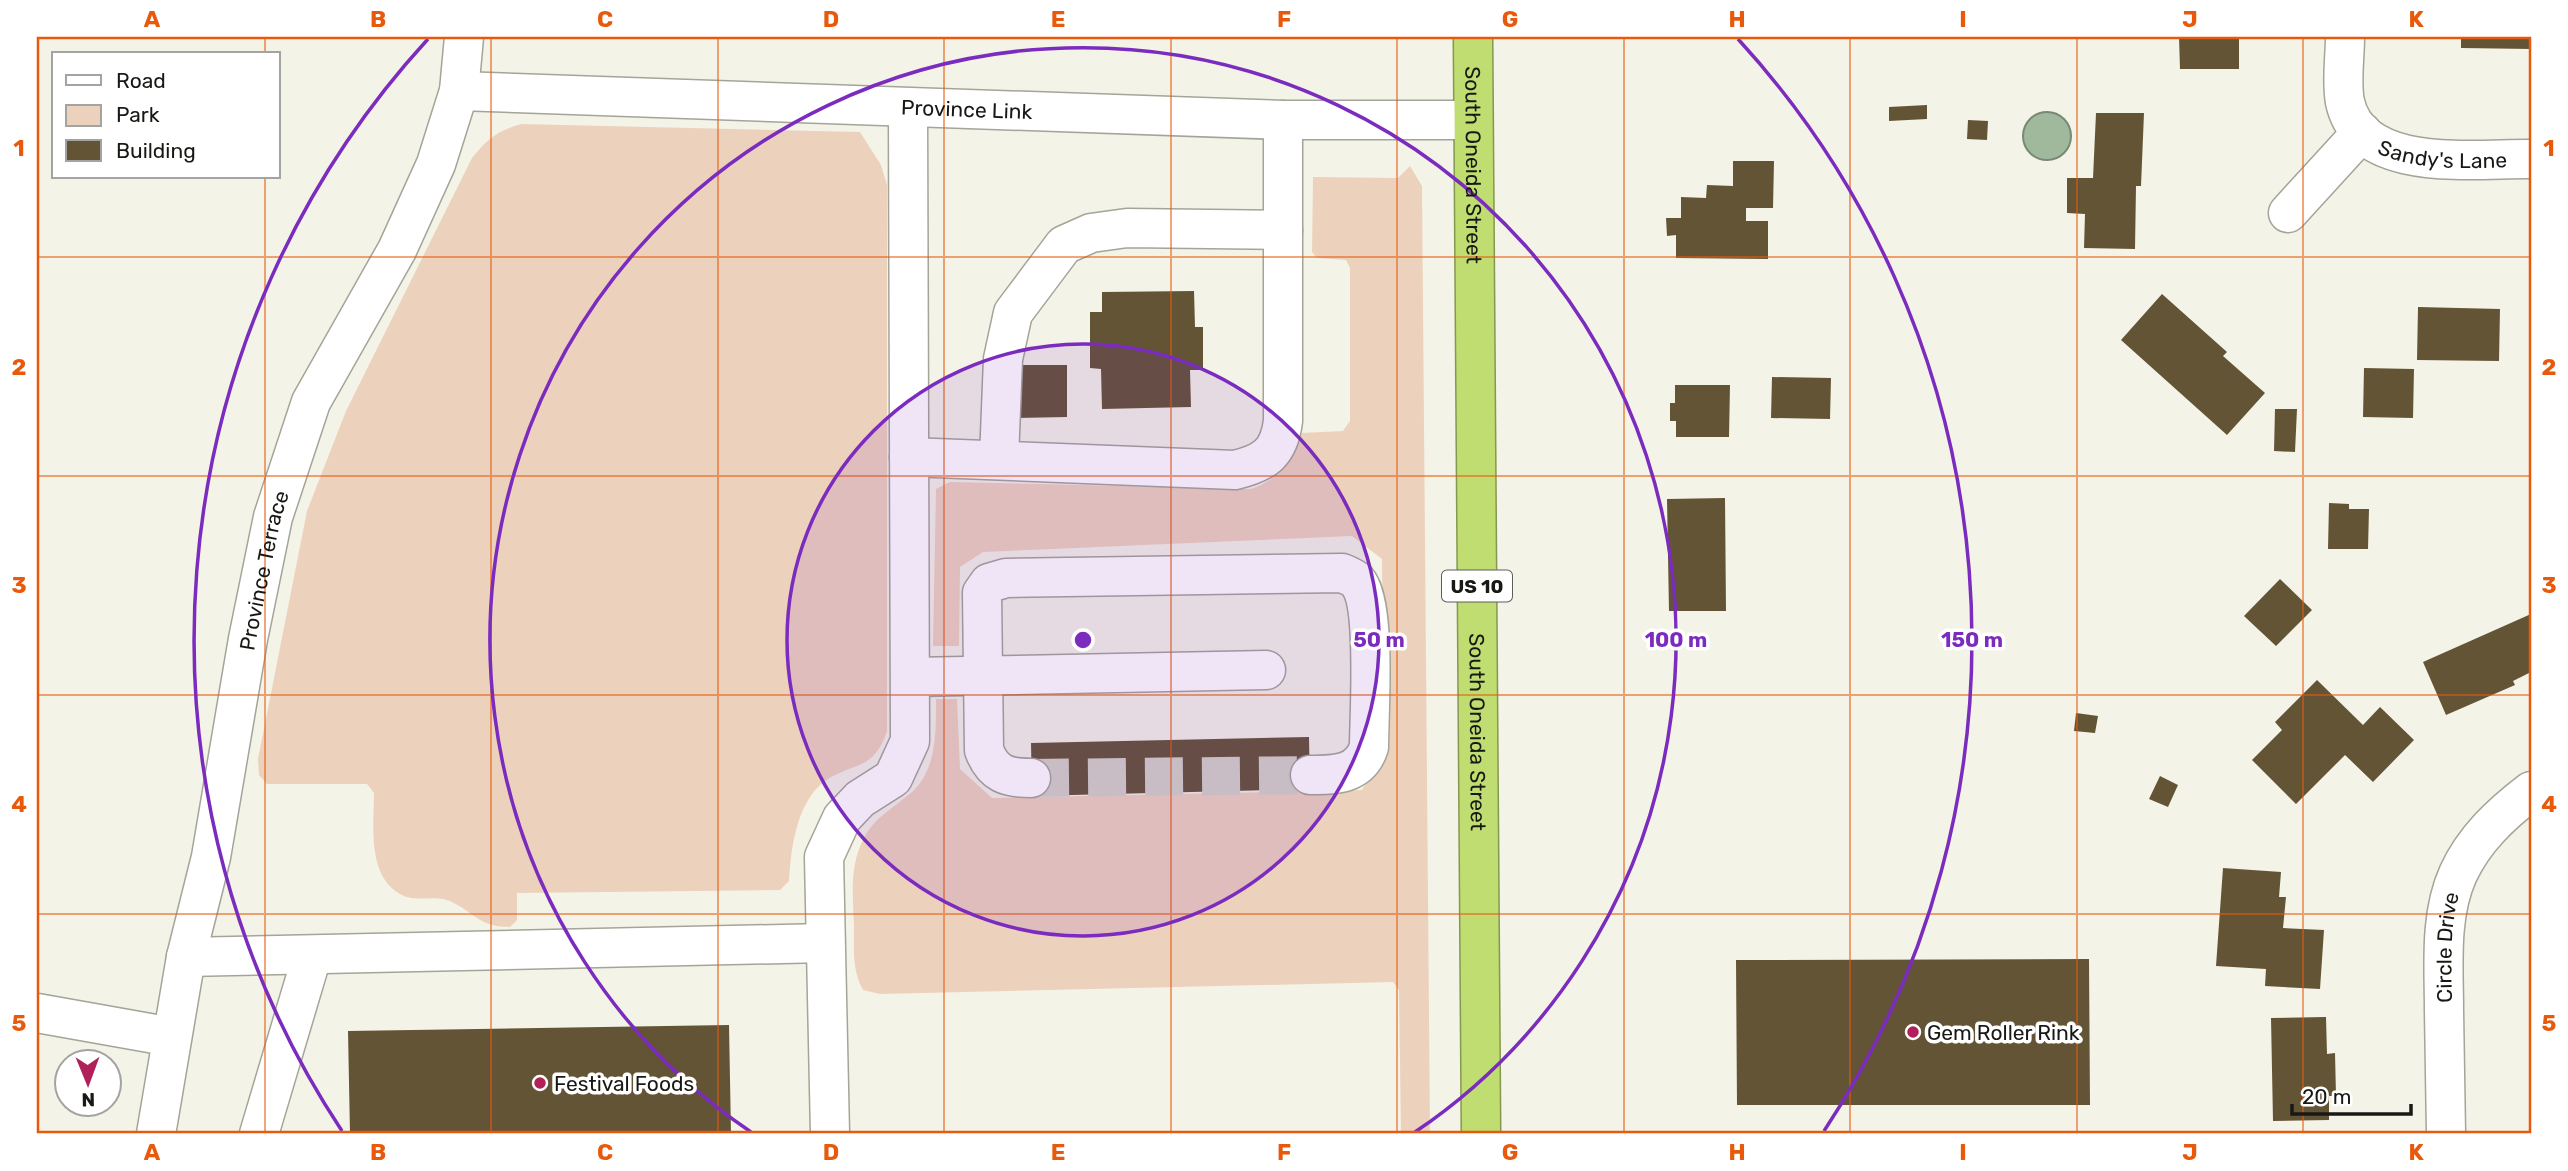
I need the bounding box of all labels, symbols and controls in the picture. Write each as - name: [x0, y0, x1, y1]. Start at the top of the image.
- text: A: [144, 5, 161, 33]
- text: B: [370, 5, 386, 33]
- text: C: [597, 5, 613, 33]
- text: D: [823, 5, 839, 33]
- text: E: [1051, 5, 1065, 33]
- text: F: [1277, 5, 1291, 33]
- text: G: [1502, 5, 1518, 33]
- text: H: [1728, 5, 1746, 33]
- text: I: [1959, 5, 1967, 33]
- text: J: [2182, 5, 2198, 33]
- text: K: [2408, 5, 2424, 33]
- legend: [52, 52, 280, 178]
- street label: South Oneida Street: [1461, 66, 1487, 264]
- text: Road: [116, 68, 166, 93]
- street label: Province Link: [901, 94, 1033, 124]
- text: Park: [116, 102, 160, 127]
- text: 1: [13, 134, 25, 162]
- street label: Sandy's Lane: [2375, 134, 2507, 173]
- text: 1: [2543, 134, 2555, 162]
- text: Building: [116, 138, 196, 163]
- text: 2: [12, 353, 26, 381]
- text: 2: [2542, 353, 2556, 381]
- street label: Province Terrace: [234, 487, 293, 652]
- road number: US 10: [1442, 570, 1512, 601]
- text: 3: [11, 571, 27, 599]
- text: 3: [2541, 571, 2557, 599]
- text: 50 m: [1353, 627, 1405, 652]
- text: 100 m: [1645, 627, 1707, 652]
- text: 150 m: [1941, 627, 2003, 652]
- centre of rings: [1071, 628, 1095, 652]
- street label: South Oneida Street: [1465, 633, 1491, 831]
- text: 4: [11, 790, 27, 818]
- text: 4: [2541, 790, 2557, 818]
- street label: Circle Drive: [2431, 889, 2463, 1003]
- text: 5: [12, 1009, 27, 1037]
- text: 5: [2542, 1009, 2557, 1037]
- place label: Gem Roller Rink: [1927, 1020, 2080, 1045]
- marker: Gem Roller Rink: [1905, 1024, 1921, 1040]
- north arrow: [52, 1048, 122, 1118]
- place label: Festival Foods: [554, 1071, 694, 1096]
- scale bar: [2292, 1073, 2410, 1117]
- marker: Festival Foods: [532, 1075, 548, 1091]
- text: 20 m: [2302, 1084, 2351, 1109]
- text: N: [81, 1088, 95, 1111]
- text: A: [144, 1138, 161, 1166]
- text: B: [370, 1138, 386, 1166]
- text: C: [597, 1138, 613, 1166]
- text: D: [823, 1138, 839, 1166]
- text: E: [1051, 1138, 1065, 1166]
- text: F: [1277, 1138, 1291, 1166]
- text: G: [1502, 1138, 1518, 1166]
- text: H: [1728, 1138, 1746, 1166]
- text: I: [1959, 1138, 1967, 1166]
- text: J: [2182, 1138, 2198, 1166]
- text: K: [2408, 1138, 2424, 1166]

